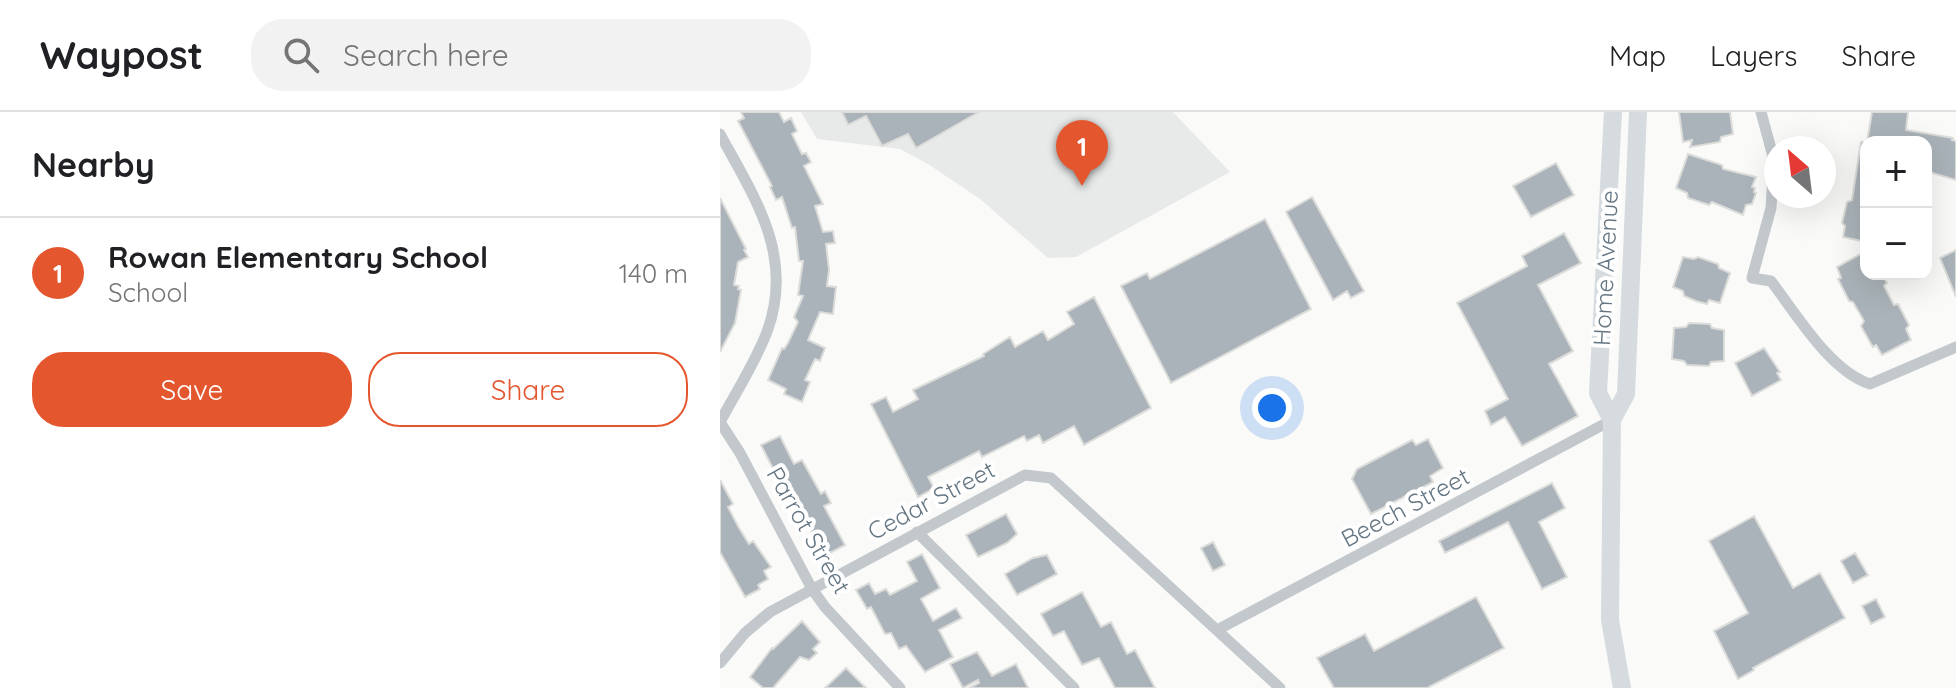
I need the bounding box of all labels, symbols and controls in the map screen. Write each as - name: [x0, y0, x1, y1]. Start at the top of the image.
- search box: [251, 19, 811, 91]
- text: Waypost: [40, 31, 203, 79]
- icon: search: [279, 33, 323, 77]
- text: Search here: [343, 36, 509, 74]
- text: Map: [1609, 38, 1666, 73]
- text: Layers: [1710, 38, 1797, 73]
- text: Share: [1841, 38, 1916, 73]
- pin: 1: [1056, 120, 1108, 186]
- north arrow: [1764, 136, 1836, 208]
- map controls: [1860, 136, 1932, 280]
- button: +: [1860, 136, 1932, 208]
- text: Nearby: [32, 143, 155, 186]
- street label: Home Avenue: [1586, 189, 1624, 347]
- button: −: [1860, 208, 1932, 280]
- text: Rowan Elementary School: [108, 238, 488, 276]
- text: 1: [53, 257, 63, 290]
- text: 140 m: [619, 257, 688, 290]
- text: School: [108, 276, 188, 309]
- button: Save: [32, 352, 352, 427]
- button: Share: [368, 352, 688, 427]
- your location: [1252, 388, 1292, 428]
- street label: Cedar Street: [862, 454, 1000, 546]
- street label: Parrot Street: [761, 461, 857, 599]
- street label: Beech Street: [1336, 461, 1474, 553]

